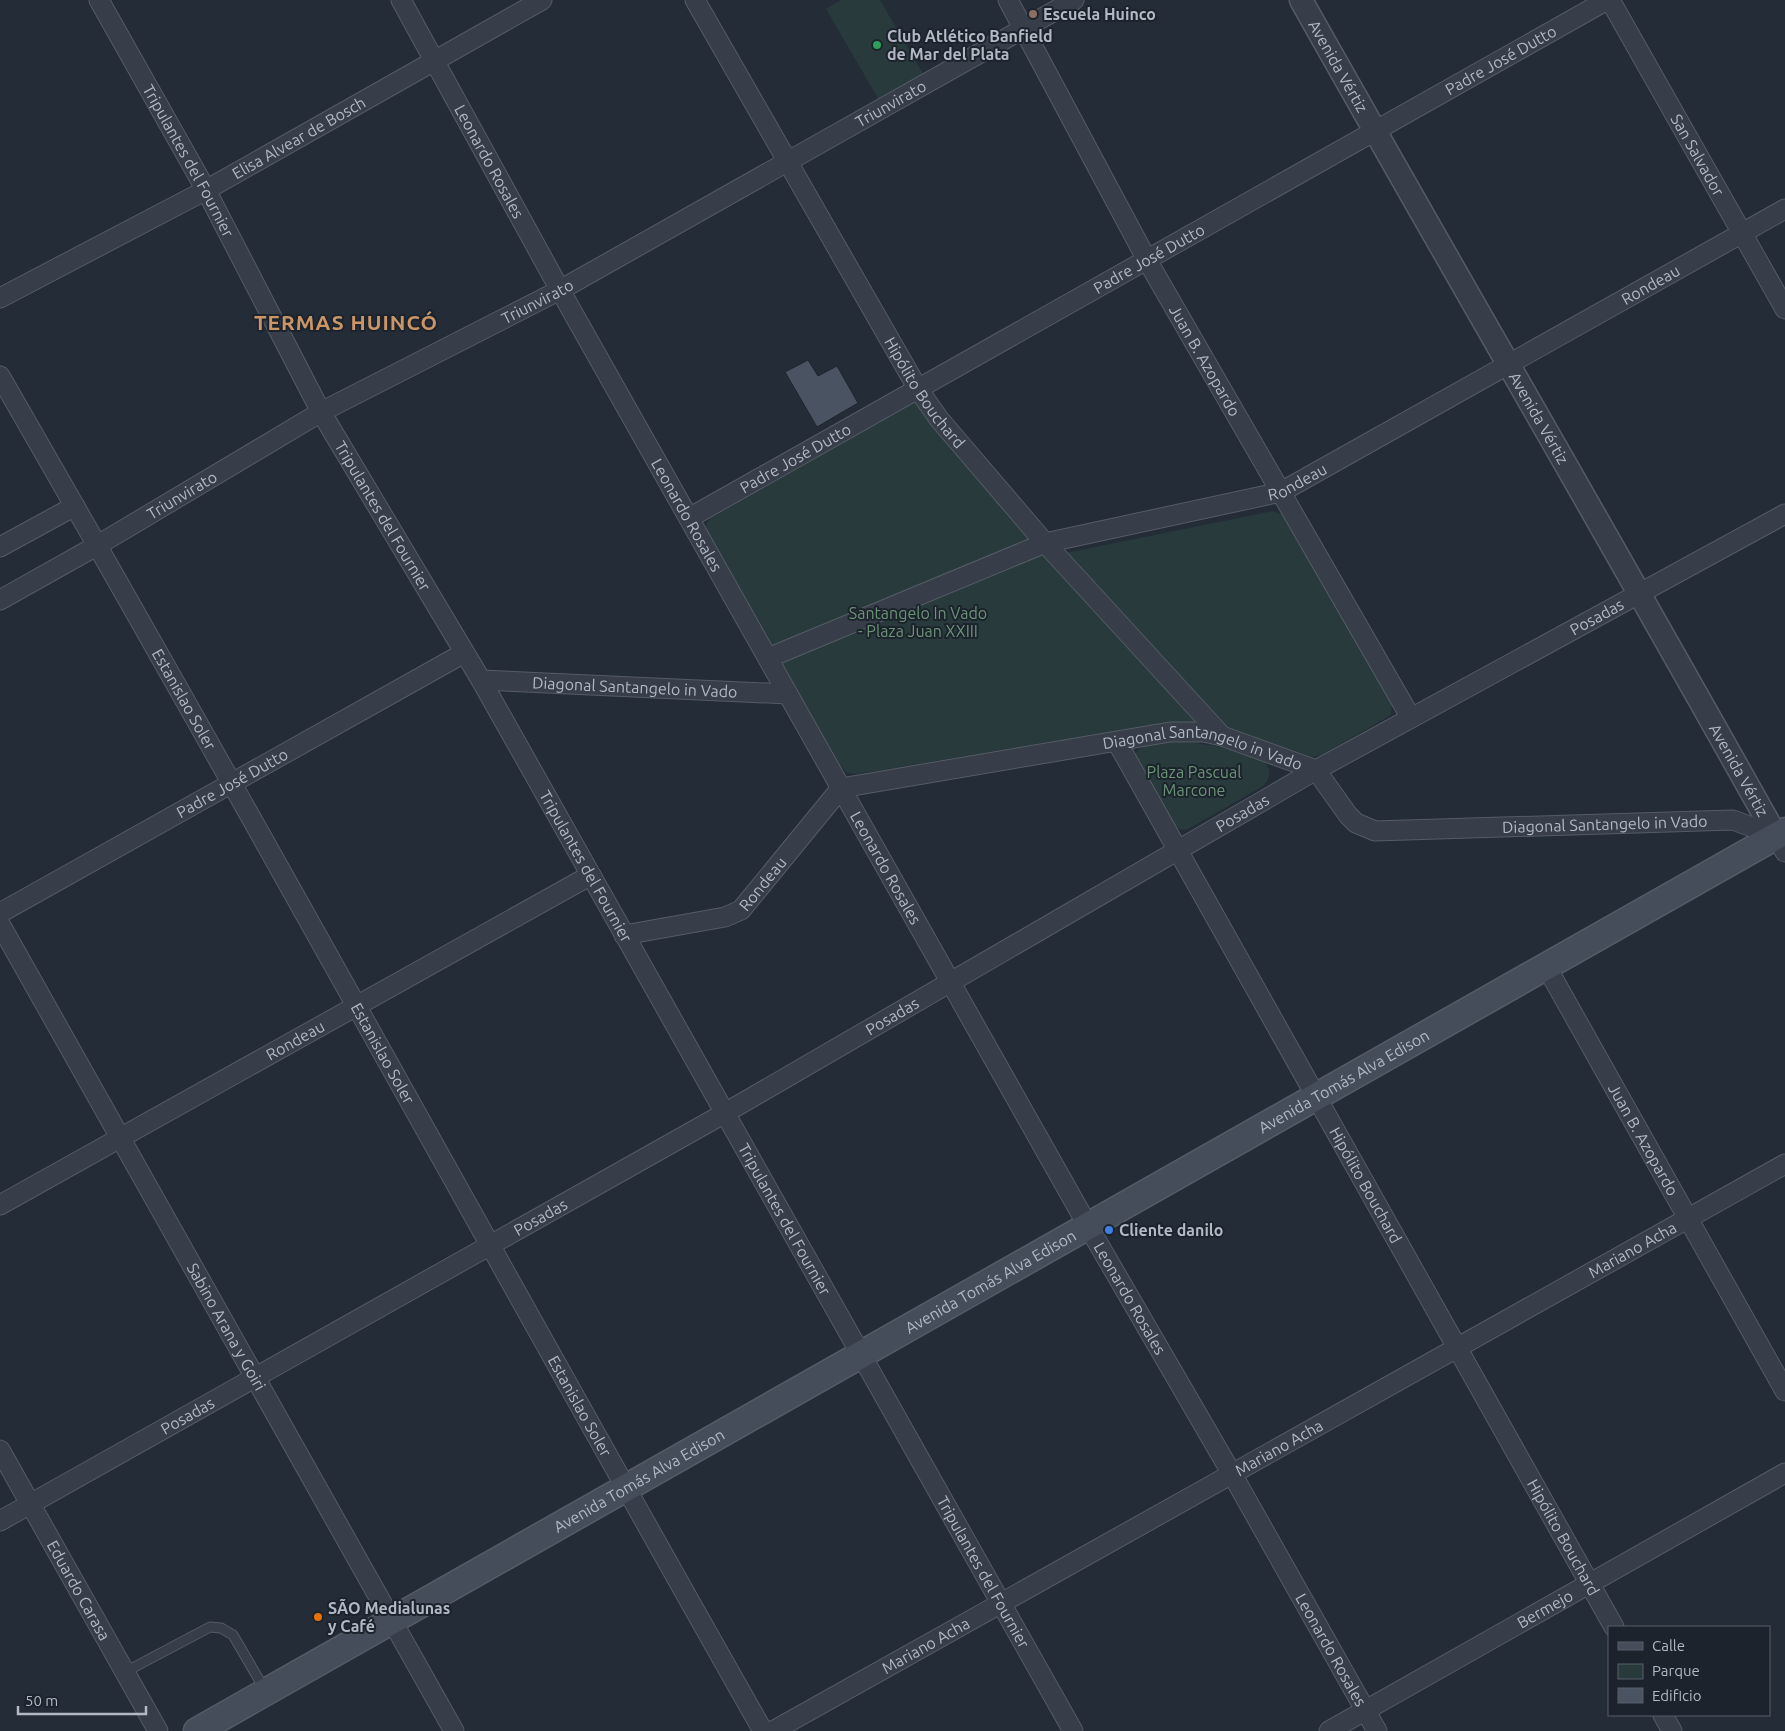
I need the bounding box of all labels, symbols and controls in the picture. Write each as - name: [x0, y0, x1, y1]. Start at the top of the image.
- place label: Escuela Huinco: [1043, 5, 1156, 23]
- marker: Escuela Huinco: [1027, 8, 1039, 20]
- street label: Avenida Vértiz: [1305, 17, 1372, 116]
- street label: Padre José Dutto: [1442, 22, 1559, 98]
- place label: Club Atlético Banfield de Mar del Plata: [887, 27, 1053, 63]
- marker: Club Atlético Banfield de Mar del Plata: [871, 39, 883, 51]
- street label: Triunvirato: [852, 76, 929, 131]
- street label: Tripulantes del Fournier: [139, 81, 238, 240]
- street label: Elisa Alvear de Bosch: [229, 93, 368, 182]
- street label: Leonardo Rosales: [451, 101, 528, 221]
- street label: San Salvador: [1667, 111, 1728, 199]
- street label: Padre José Dutto: [1090, 220, 1208, 297]
- street label: Rondeau: [1618, 261, 1683, 308]
- street label: Triunvirato: [498, 275, 576, 327]
- street label: Juan B. Azopardo: [1166, 302, 1244, 420]
- district label: TERMAS HUINCÓ: [254, 310, 438, 334]
- street label: Hipólito Bouchard: [881, 334, 969, 452]
- street label: Avenida Vértiz: [1506, 369, 1573, 467]
- street label: Padre José Dutto: [737, 420, 854, 497]
- street label: Tripulantes del Fournier: [331, 438, 435, 594]
- street label: Leonardo Rosales: [648, 455, 726, 575]
- street label: Rondeau: [1266, 459, 1330, 504]
- street label: Triunvirato: [144, 467, 220, 523]
- street label: Posadas: [1567, 595, 1627, 639]
- park label: Santangelo In Vado - Plaza Juan XXIII: [849, 604, 987, 640]
- street label: Estanislao Soler: [149, 646, 220, 753]
- street label: Diagonal Santangelo in Vado: [532, 673, 738, 701]
- street label: Avenida Vértiz: [1706, 721, 1772, 820]
- street label: Diagonal Santangelo in Vado: [1101, 723, 1305, 773]
- street label: Padre José Dutto: [173, 745, 291, 821]
- park label: Plaza Pascual Marcone: [1147, 763, 1241, 799]
- street label: Tripulantes del Fournier: [536, 787, 636, 945]
- street label: Posadas: [1212, 790, 1272, 835]
- street label: Leonardo Rosales: [847, 808, 925, 927]
- street label: Diagonal Santangelo in Vado: [1502, 812, 1708, 836]
- street label: Rondeau: [735, 853, 790, 914]
- street label: Posadas: [862, 994, 922, 1039]
- street label: Estanislao Soler: [348, 1000, 418, 1107]
- street label: Rondeau: [263, 1017, 327, 1064]
- street label: Avenida Tomás Alva Edison: [1255, 1026, 1432, 1137]
- street label: Juan B. Azopardo: [1605, 1080, 1682, 1199]
- street label: Hipólito Bouchard: [1326, 1124, 1405, 1246]
- street label: Tripulantes del Fournier: [735, 1140, 835, 1298]
- street label: Posadas: [510, 1195, 570, 1239]
- street label: Mariano Acha: [1585, 1218, 1679, 1281]
- place label: Cliente danilo: [1119, 1221, 1223, 1239]
- marker: Cliente danilo: [1103, 1224, 1115, 1236]
- street label: Avenida Tomás Alva Edison: [902, 1226, 1079, 1337]
- street label: Leonardo Rosales: [1090, 1239, 1170, 1358]
- street label: Sabino Arana y Goiri: [184, 1260, 269, 1393]
- street label: Estanislao Soler: [545, 1352, 615, 1460]
- street label: Posadas: [157, 1393, 217, 1438]
- street label: Mariano Acha: [1232, 1416, 1326, 1479]
- street label: Avenida Tomás Alva Edison: [550, 1425, 727, 1536]
- street label: Hipólito Bouchard: [1524, 1476, 1603, 1598]
- street label: Tripulantes del Fournier: [934, 1493, 1033, 1651]
- street label: Eduardo Carasa: [44, 1537, 114, 1643]
- street label: Bermejo: [1514, 1586, 1576, 1632]
- street label: Leonardo Rosales: [1292, 1590, 1370, 1709]
- place label: SÃO Medialunas y Café: [328, 1598, 450, 1635]
- marker: SÃO Medialunas y Café: [312, 1611, 324, 1623]
- street label: Mariano Acha: [879, 1614, 973, 1677]
- legend: [1608, 1626, 1770, 1716]
- text: Calle: [1652, 1637, 1685, 1654]
- text: Parque: [1652, 1662, 1700, 1679]
- scale bar: [18, 1684, 145, 1716]
- text: Edificio: [1652, 1687, 1701, 1704]
- text: 50 m: [25, 1692, 58, 1709]

